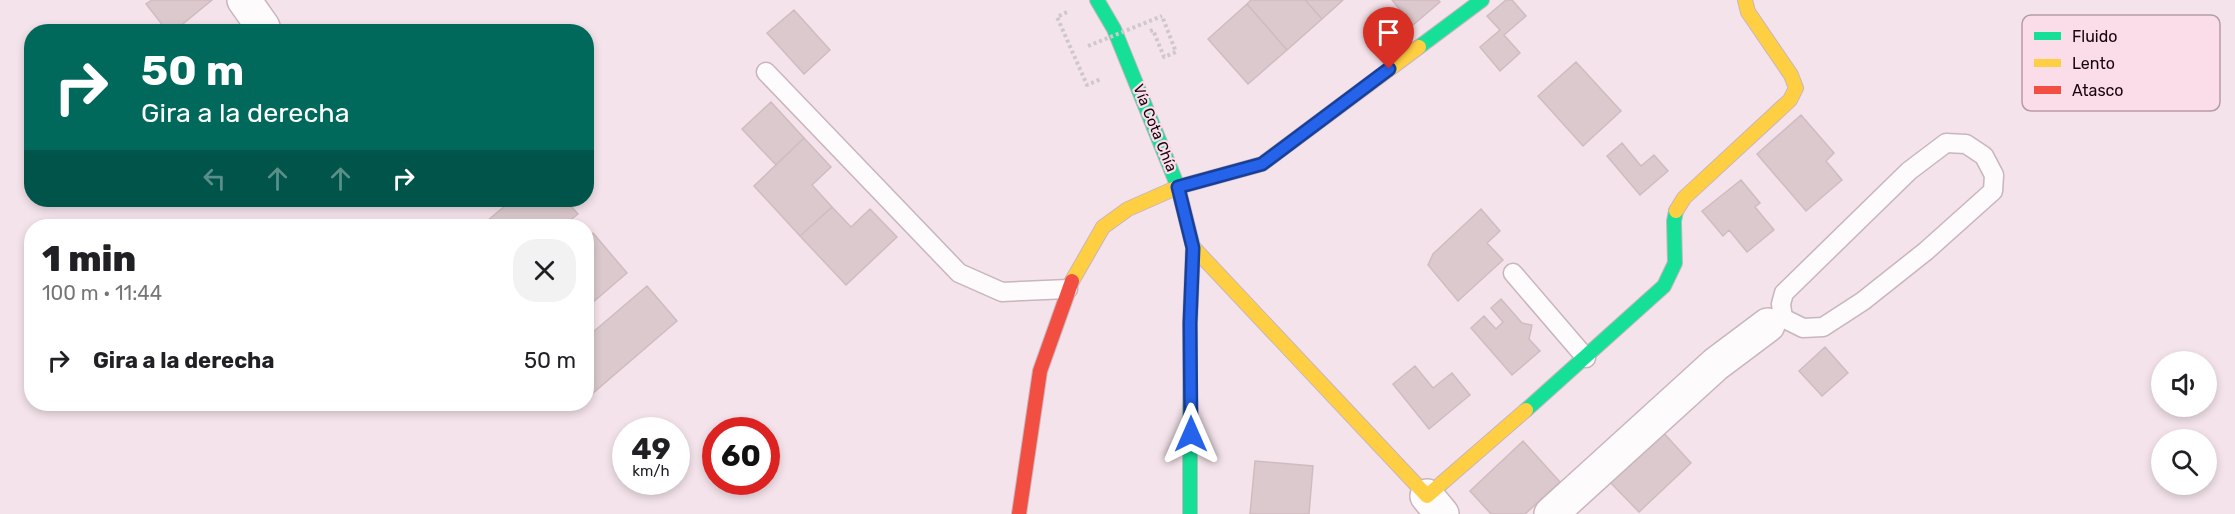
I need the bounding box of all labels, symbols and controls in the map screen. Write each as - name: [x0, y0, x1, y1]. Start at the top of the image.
- pin: [1363, 7, 1414, 69]
- legend: [2022, 15, 2220, 111]
- icon: arrive: [1372, 16, 1405, 49]
- text: Fluido: [2072, 27, 2117, 46]
- text: 50 m: [141, 46, 244, 96]
- icon: right: [42, 48, 120, 126]
- text: Lento: [2072, 54, 2115, 73]
- text: Atasco: [2072, 81, 2124, 100]
- street label: Vía Cota Chía: [1129, 82, 1181, 174]
- text: Gira a la derecha: [141, 97, 350, 129]
- icon: left: [198, 162, 231, 195]
- icon: ahead: [261, 162, 294, 195]
- icon: ahead: [324, 162, 357, 195]
- icon: right: [387, 162, 420, 195]
- text: 1 min: [42, 237, 136, 280]
- button: close: [513, 239, 576, 302]
- text: 100 m · 11:44: [42, 281, 162, 305]
- icon: right: [42, 344, 75, 377]
- text: Gira a la derecha: [93, 347, 274, 374]
- text: 50 m: [524, 347, 576, 374]
- map controls: [2151, 351, 2217, 495]
- button: sound: [2151, 351, 2217, 417]
- position arrow: [1159, 402, 1223, 466]
- speed limit sign: 60: [702, 417, 780, 495]
- button: search: [2151, 429, 2217, 495]
- text: 49: [631, 431, 671, 467]
- text: km/h: [632, 462, 670, 480]

